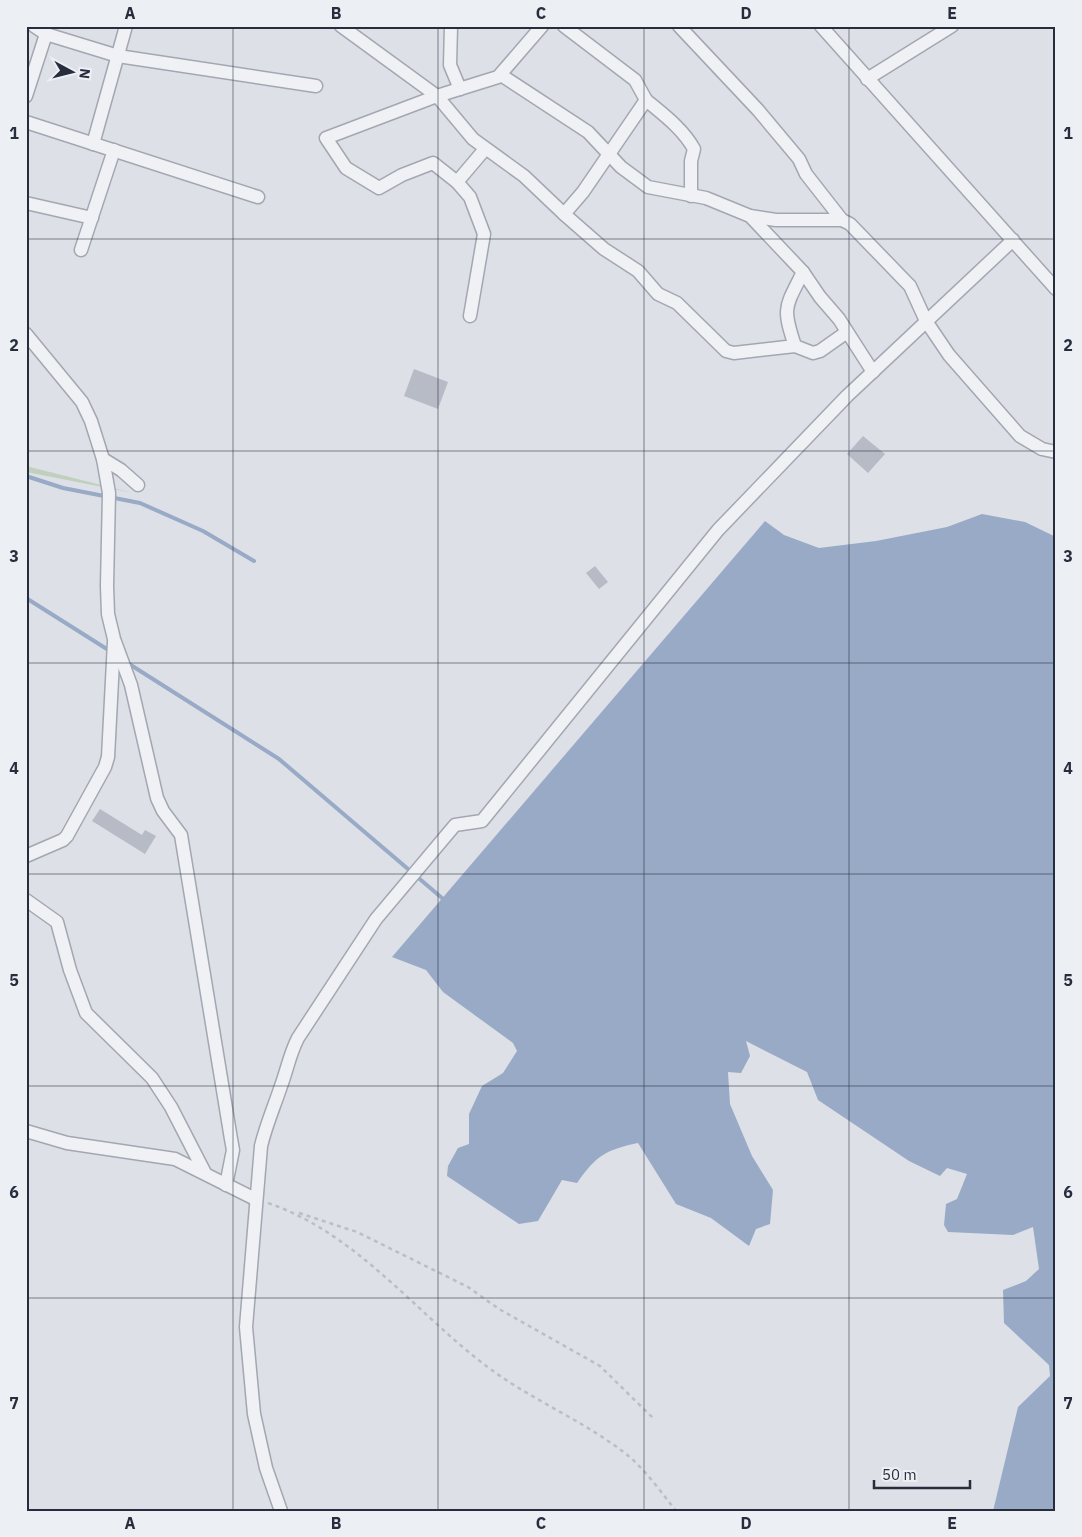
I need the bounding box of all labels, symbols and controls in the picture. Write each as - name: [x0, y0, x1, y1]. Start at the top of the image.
- text: A: [125, 3, 136, 23]
- text: B: [331, 3, 342, 23]
- text: C: [536, 3, 546, 23]
- text: D: [740, 3, 752, 23]
- text: E: [947, 3, 957, 23]
- north arrow: [48, 48, 98, 98]
- text: N: [75, 67, 94, 80]
- text: 1: [9, 123, 19, 143]
- text: 1: [1063, 123, 1073, 143]
- text: 2: [9, 335, 19, 355]
- text: 2: [1063, 335, 1073, 355]
- text: 3: [9, 546, 19, 566]
- text: 3: [1063, 546, 1073, 566]
- text: 4: [9, 758, 19, 778]
- text: 4: [1063, 758, 1073, 778]
- text: 5: [9, 970, 19, 990]
- text: 5: [1063, 970, 1073, 990]
- text: 6: [9, 1182, 19, 1202]
- text: 6: [1063, 1182, 1073, 1202]
- text: 7: [9, 1393, 19, 1413]
- text: 7: [1063, 1393, 1073, 1413]
- scale bar: [874, 1457, 971, 1489]
- text: 50 m: [882, 1465, 917, 1484]
- text: A: [125, 1513, 136, 1533]
- text: B: [331, 1513, 342, 1533]
- text: C: [536, 1513, 546, 1533]
- text: D: [740, 1513, 752, 1533]
- text: E: [947, 1513, 957, 1533]

